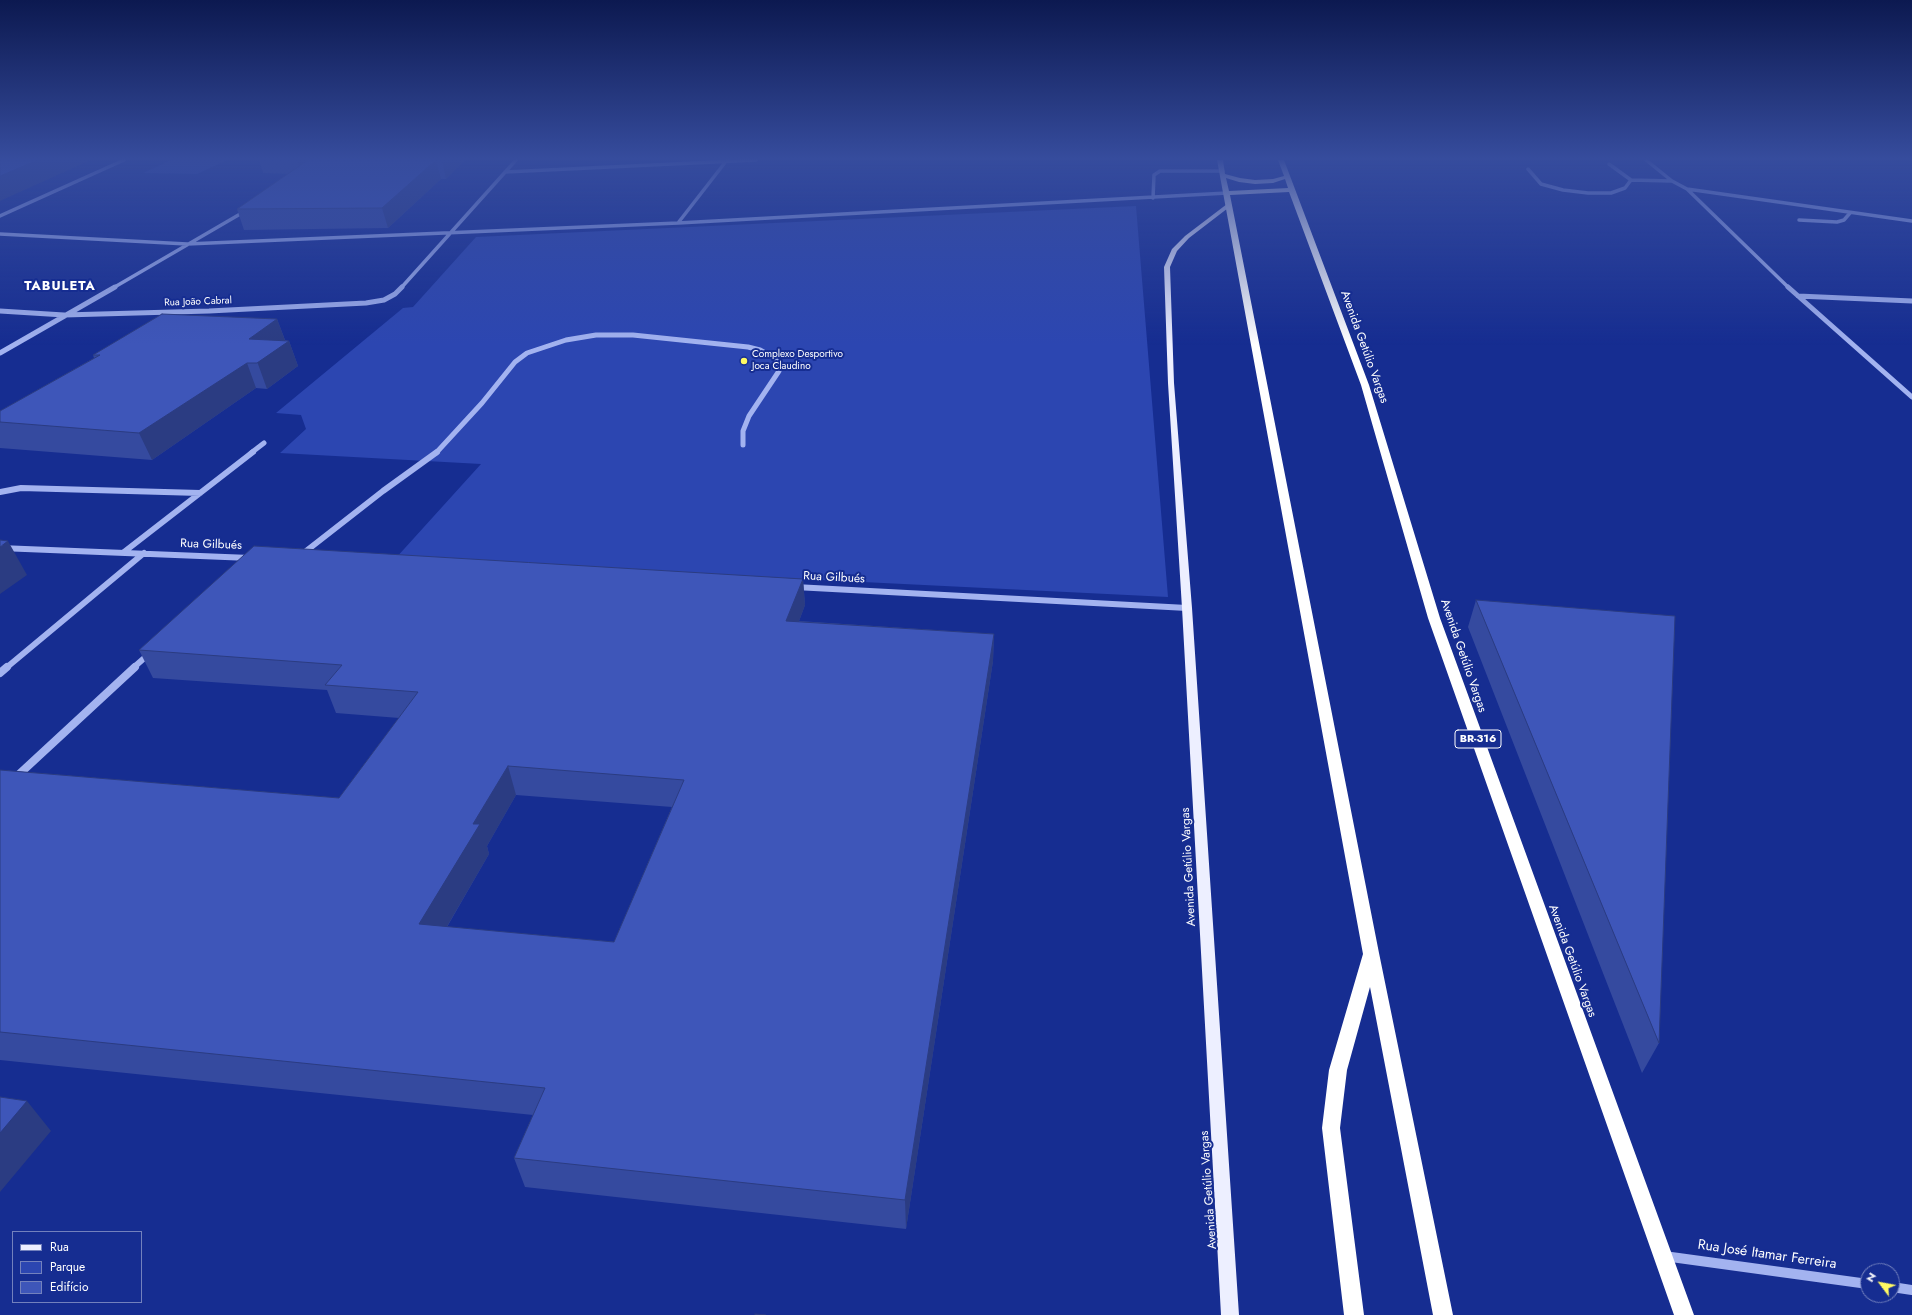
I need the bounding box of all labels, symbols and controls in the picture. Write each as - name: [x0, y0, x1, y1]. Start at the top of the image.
- district label: TABULETA: [24, 279, 96, 295]
- street label: Avenida Getúlio Vargas: [1337, 289, 1391, 405]
- street label: Rua João Cabral: [164, 295, 232, 309]
- place label: Complexo Desportivo Joca Claudino: [752, 349, 843, 372]
- marker: Complexo Desportivo Joca Claudino: [739, 356, 749, 366]
- street label: Rua Gilbués: [180, 537, 242, 553]
- street label: Rua Gilbués: [803, 569, 865, 587]
- street label: Avenida Getúlio Vargas: [1437, 597, 1489, 715]
- road number: BR-316: [1455, 730, 1501, 748]
- street label: Avenida Getúlio Vargas: [1179, 807, 1199, 927]
- street label: Avenida Getúlio Vargas: [1545, 903, 1599, 1019]
- street label: Avenida Getúlio Vargas: [1198, 1130, 1220, 1250]
- legend: [12, 1231, 142, 1303]
- street label: Rua José Itamar Ferreira: [1697, 1237, 1837, 1273]
- text: Rua: [50, 1238, 69, 1256]
- text: Parque: [50, 1258, 85, 1276]
- north arrow: [1860, 1263, 1900, 1303]
- text: N: [1862, 1269, 1880, 1285]
- text: Edifício: [50, 1278, 89, 1296]

